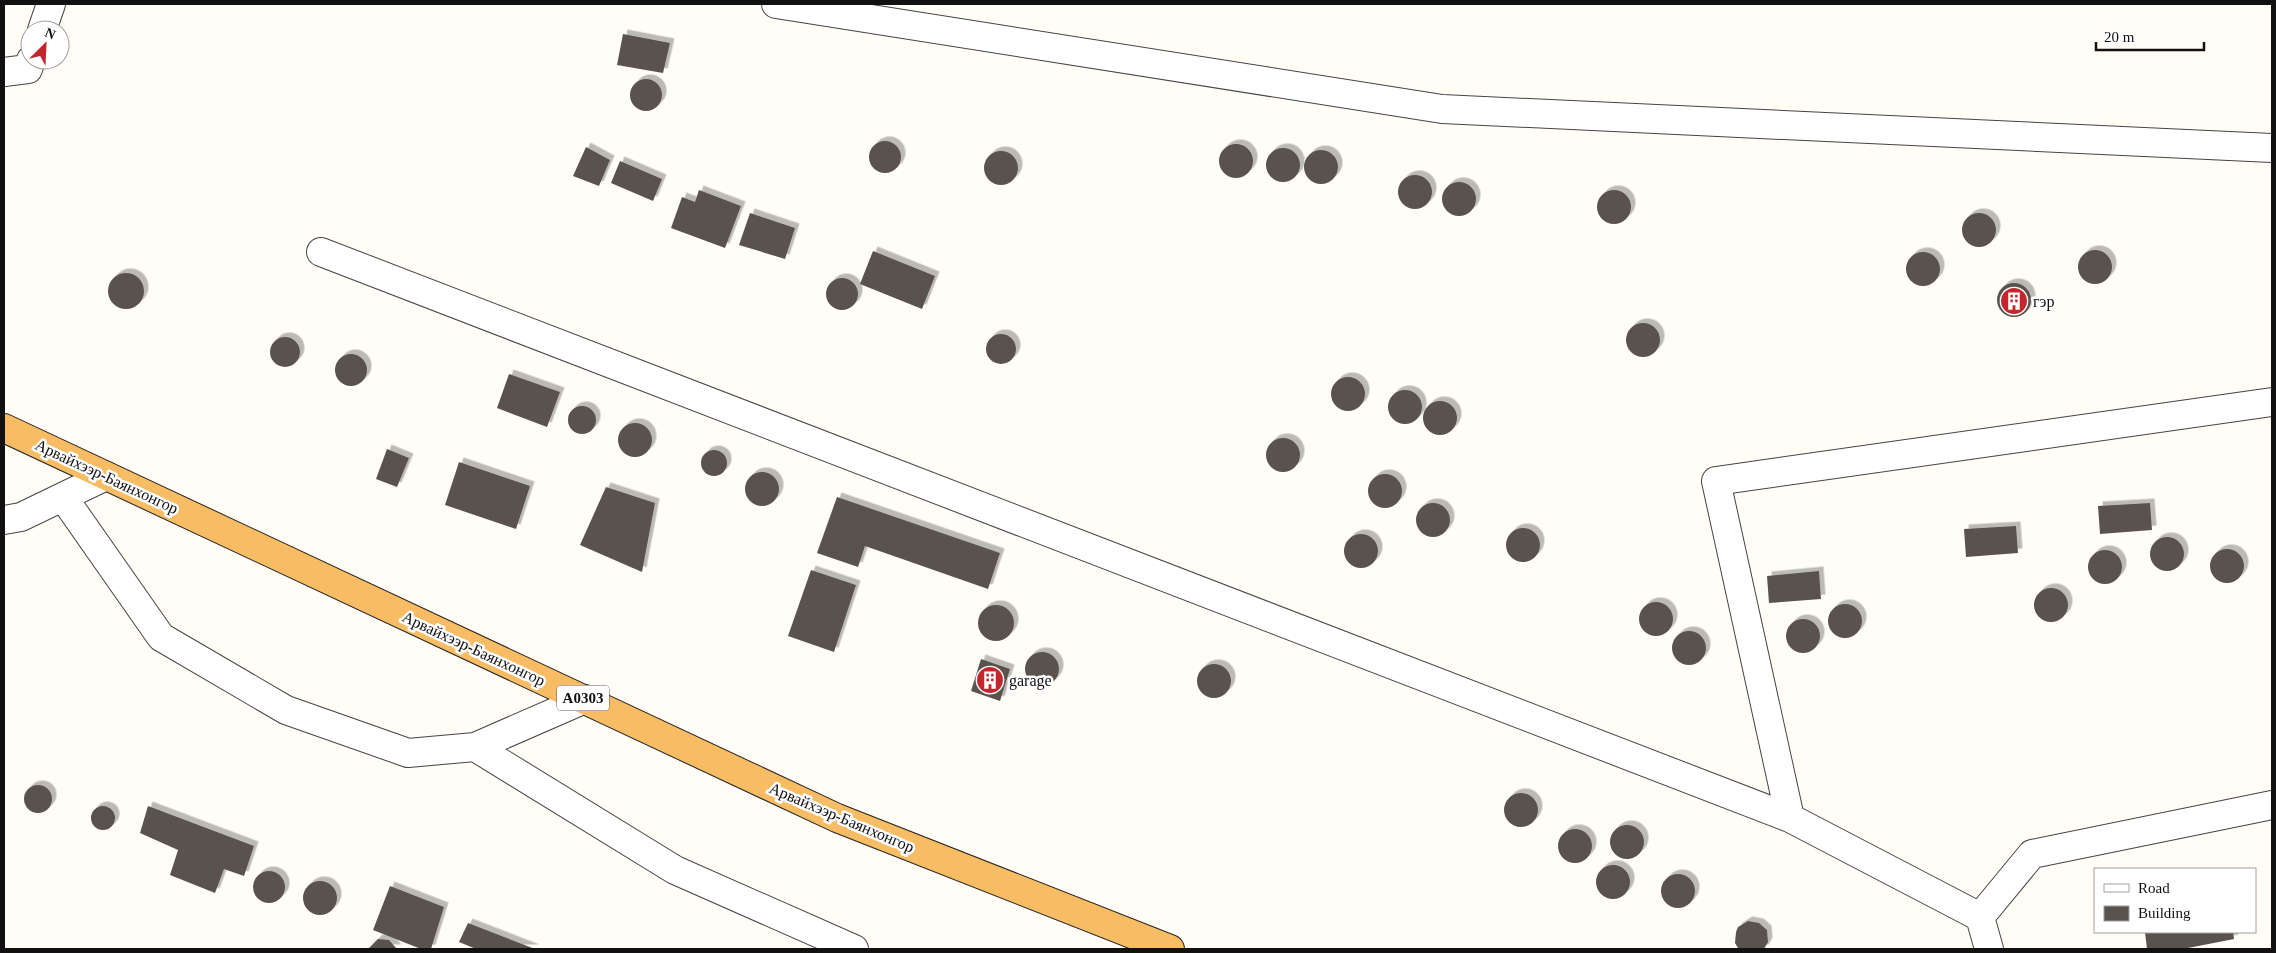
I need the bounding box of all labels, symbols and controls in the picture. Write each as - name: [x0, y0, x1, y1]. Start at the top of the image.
- north arrow: [20, 20, 70, 70]
- scale bar: [2096, 20, 2204, 52]
- text: N: [42, 25, 58, 42]
- text: 20 m: [2104, 29, 2135, 45]
- building icon: гэр: [1999, 286, 2029, 316]
- place label: гэр: [2033, 293, 2054, 311]
- street label: Арвайхээр-Баянхонгор: [32, 436, 181, 518]
- street label: Арвайхээр-Баянхонгор: [399, 608, 548, 690]
- building icon: garage: [975, 665, 1005, 695]
- place label: garage: [1009, 672, 1052, 690]
- road number: A0303: [557, 686, 609, 710]
- street label: Арвайхээр-Баянхонгор: [766, 779, 917, 857]
- legend: [2094, 868, 2256, 933]
- text: Road: [2138, 880, 2170, 896]
- text: Building: [2138, 905, 2191, 921]

